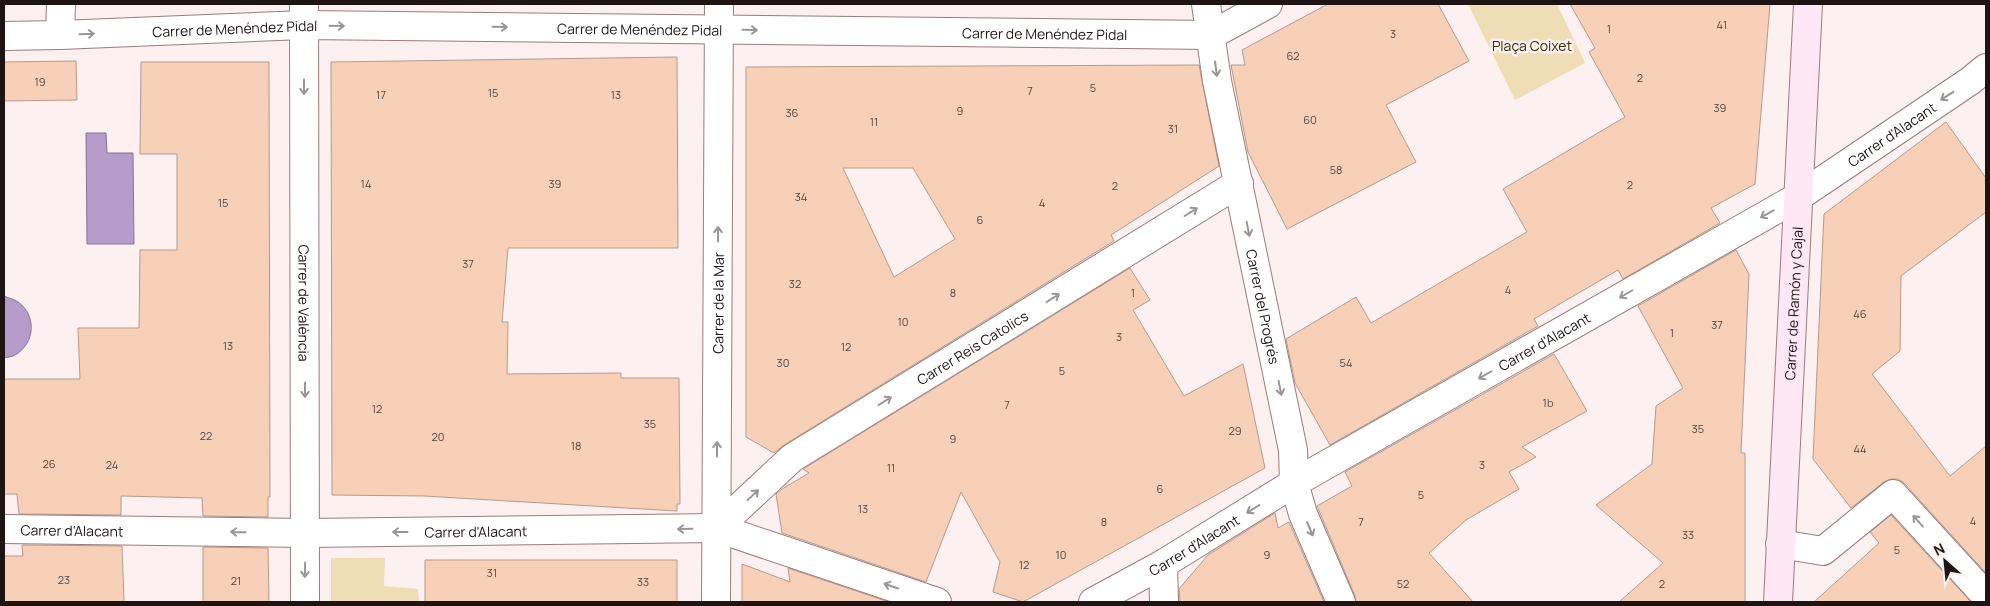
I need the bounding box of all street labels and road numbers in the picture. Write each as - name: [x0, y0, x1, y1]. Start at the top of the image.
- street label: Carrer de Menéndez Pidal: [152, 15, 318, 41]
- street label: Carrer de Menéndez Pidal: [557, 18, 723, 39]
- street label: Carrer de Menéndez Pidal: [962, 23, 1128, 44]
- street label: Carrer d'Alacant: [1844, 97, 1940, 171]
- street label: Carrer de Ramón y Cajal: [1780, 226, 1806, 381]
- street label: Carrer de València: [295, 245, 314, 361]
- street label: Carrer del Progrés: [1242, 247, 1285, 366]
- street label: Carrer de la Mar: [708, 252, 727, 354]
- street label: Carrer Reis Catolics: [913, 306, 1031, 389]
- street label: Carrer d'Alacant: [1494, 307, 1594, 375]
- street label: Carrer d'Alacant: [1145, 510, 1243, 580]
- street label: Carrer d'Alacant: [20, 520, 124, 540]
- street label: Carrer d'Alacant: [424, 521, 528, 541]

